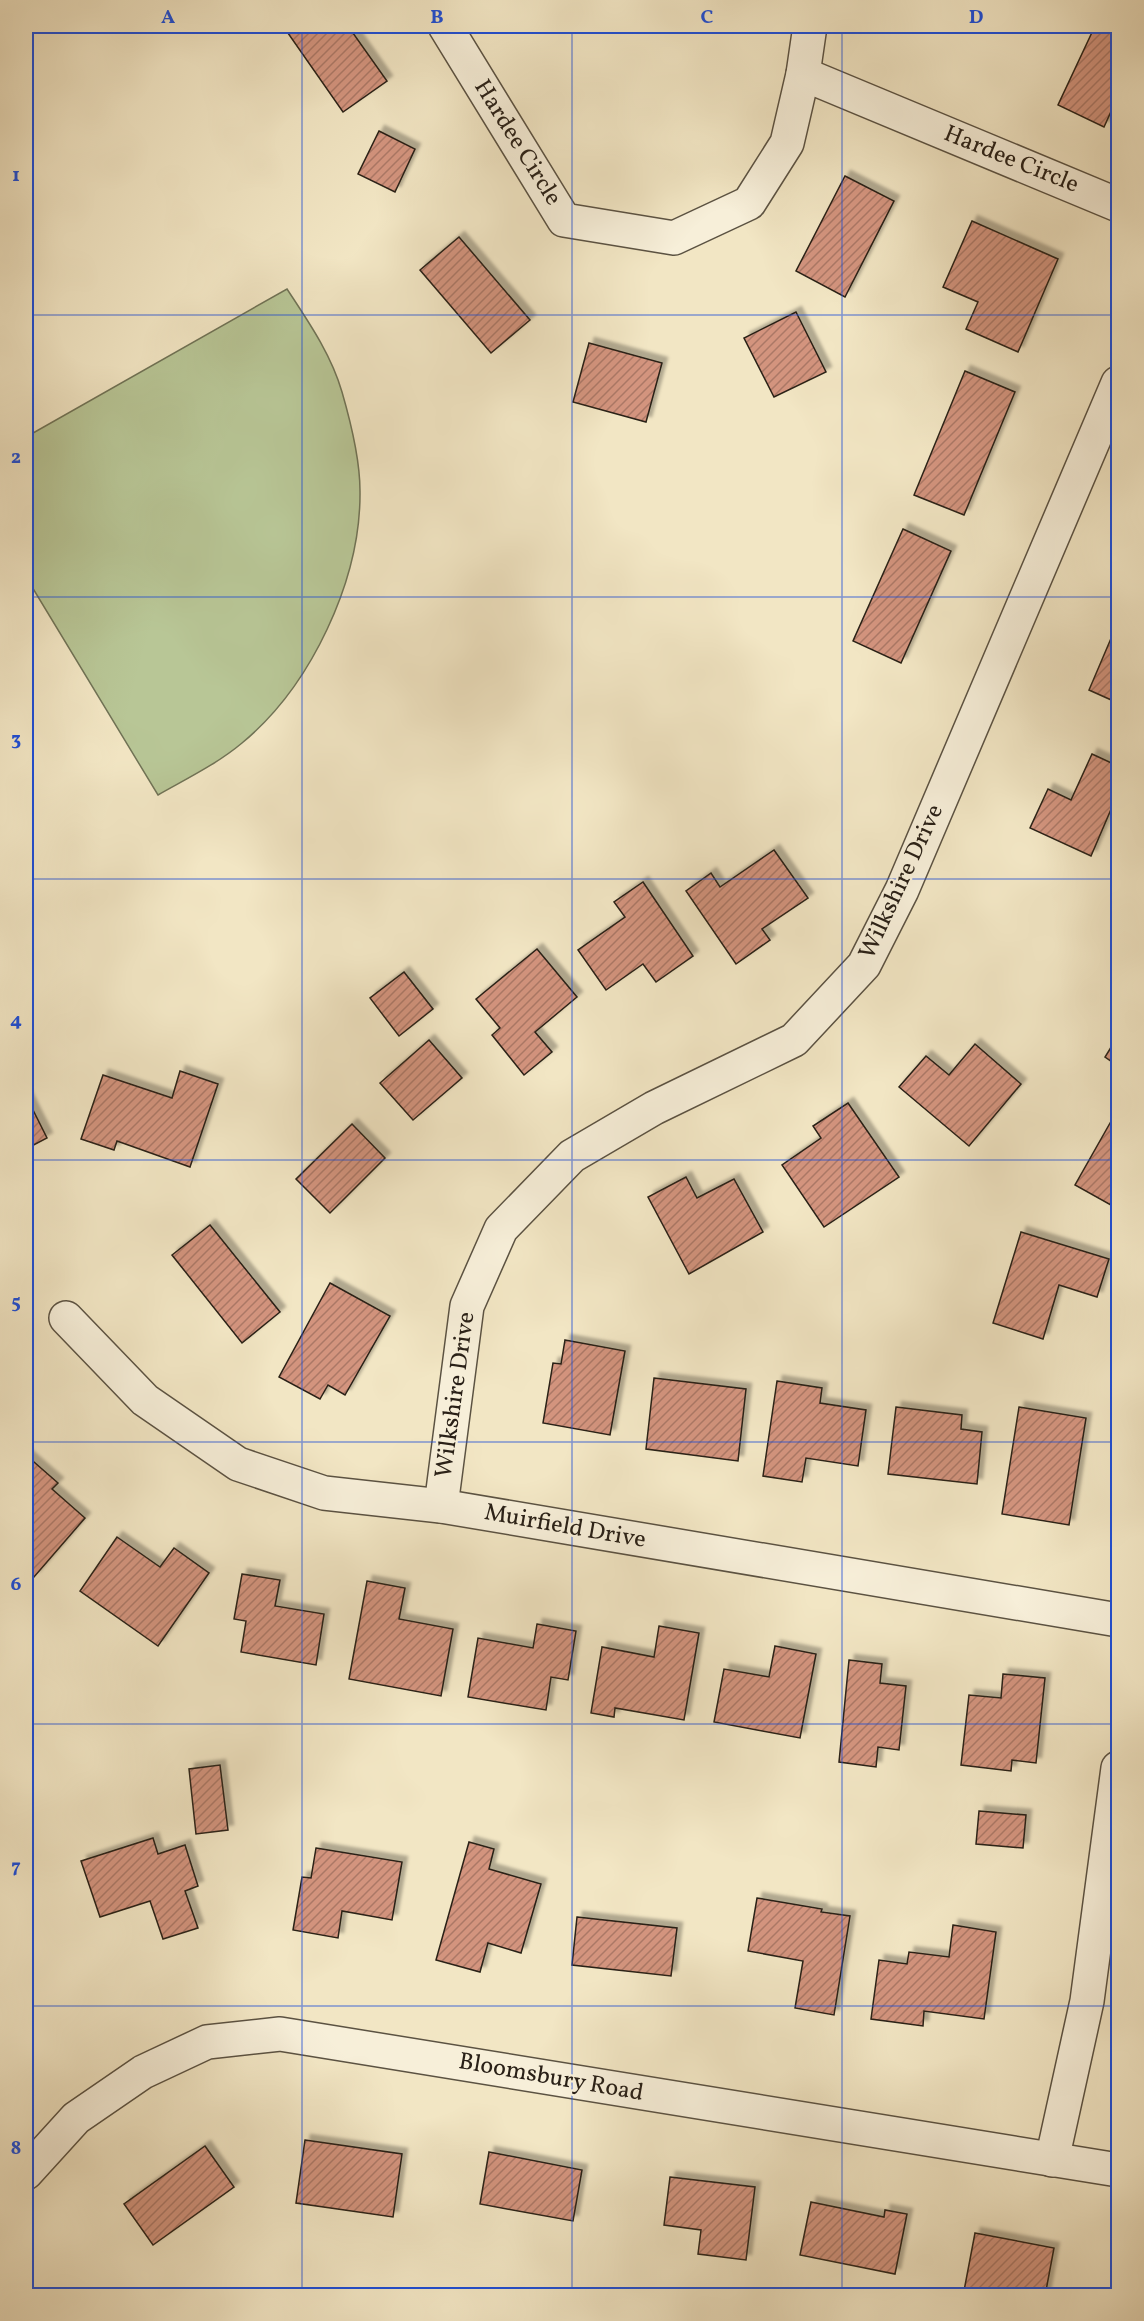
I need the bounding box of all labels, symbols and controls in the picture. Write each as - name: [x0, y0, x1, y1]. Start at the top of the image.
- text: A: [161, 4, 175, 32]
- text: B: [430, 4, 444, 32]
- text: C: [701, 4, 714, 32]
- text: D: [969, 4, 983, 32]
- street label: Hardee Circle: [465, 73, 569, 213]
- street label: Hardee Circle: [938, 117, 1084, 203]
- text: 1: [12, 162, 20, 190]
- text: 2: [11, 444, 21, 472]
- text: 3: [11, 726, 21, 754]
- street label: Wilkshire Drive: [851, 799, 953, 965]
- text: 4: [10, 1007, 22, 1035]
- text: 5: [11, 1289, 21, 1317]
- street label: Wilkshire Drive: [428, 1310, 484, 1480]
- street label: Muirfield Drive: [482, 1496, 648, 1558]
- text: 6: [11, 1571, 22, 1599]
- text: 7: [11, 1853, 21, 1881]
- street label: Bloomsbury Road: [456, 2045, 646, 2111]
- text: 8: [11, 2135, 21, 2163]

